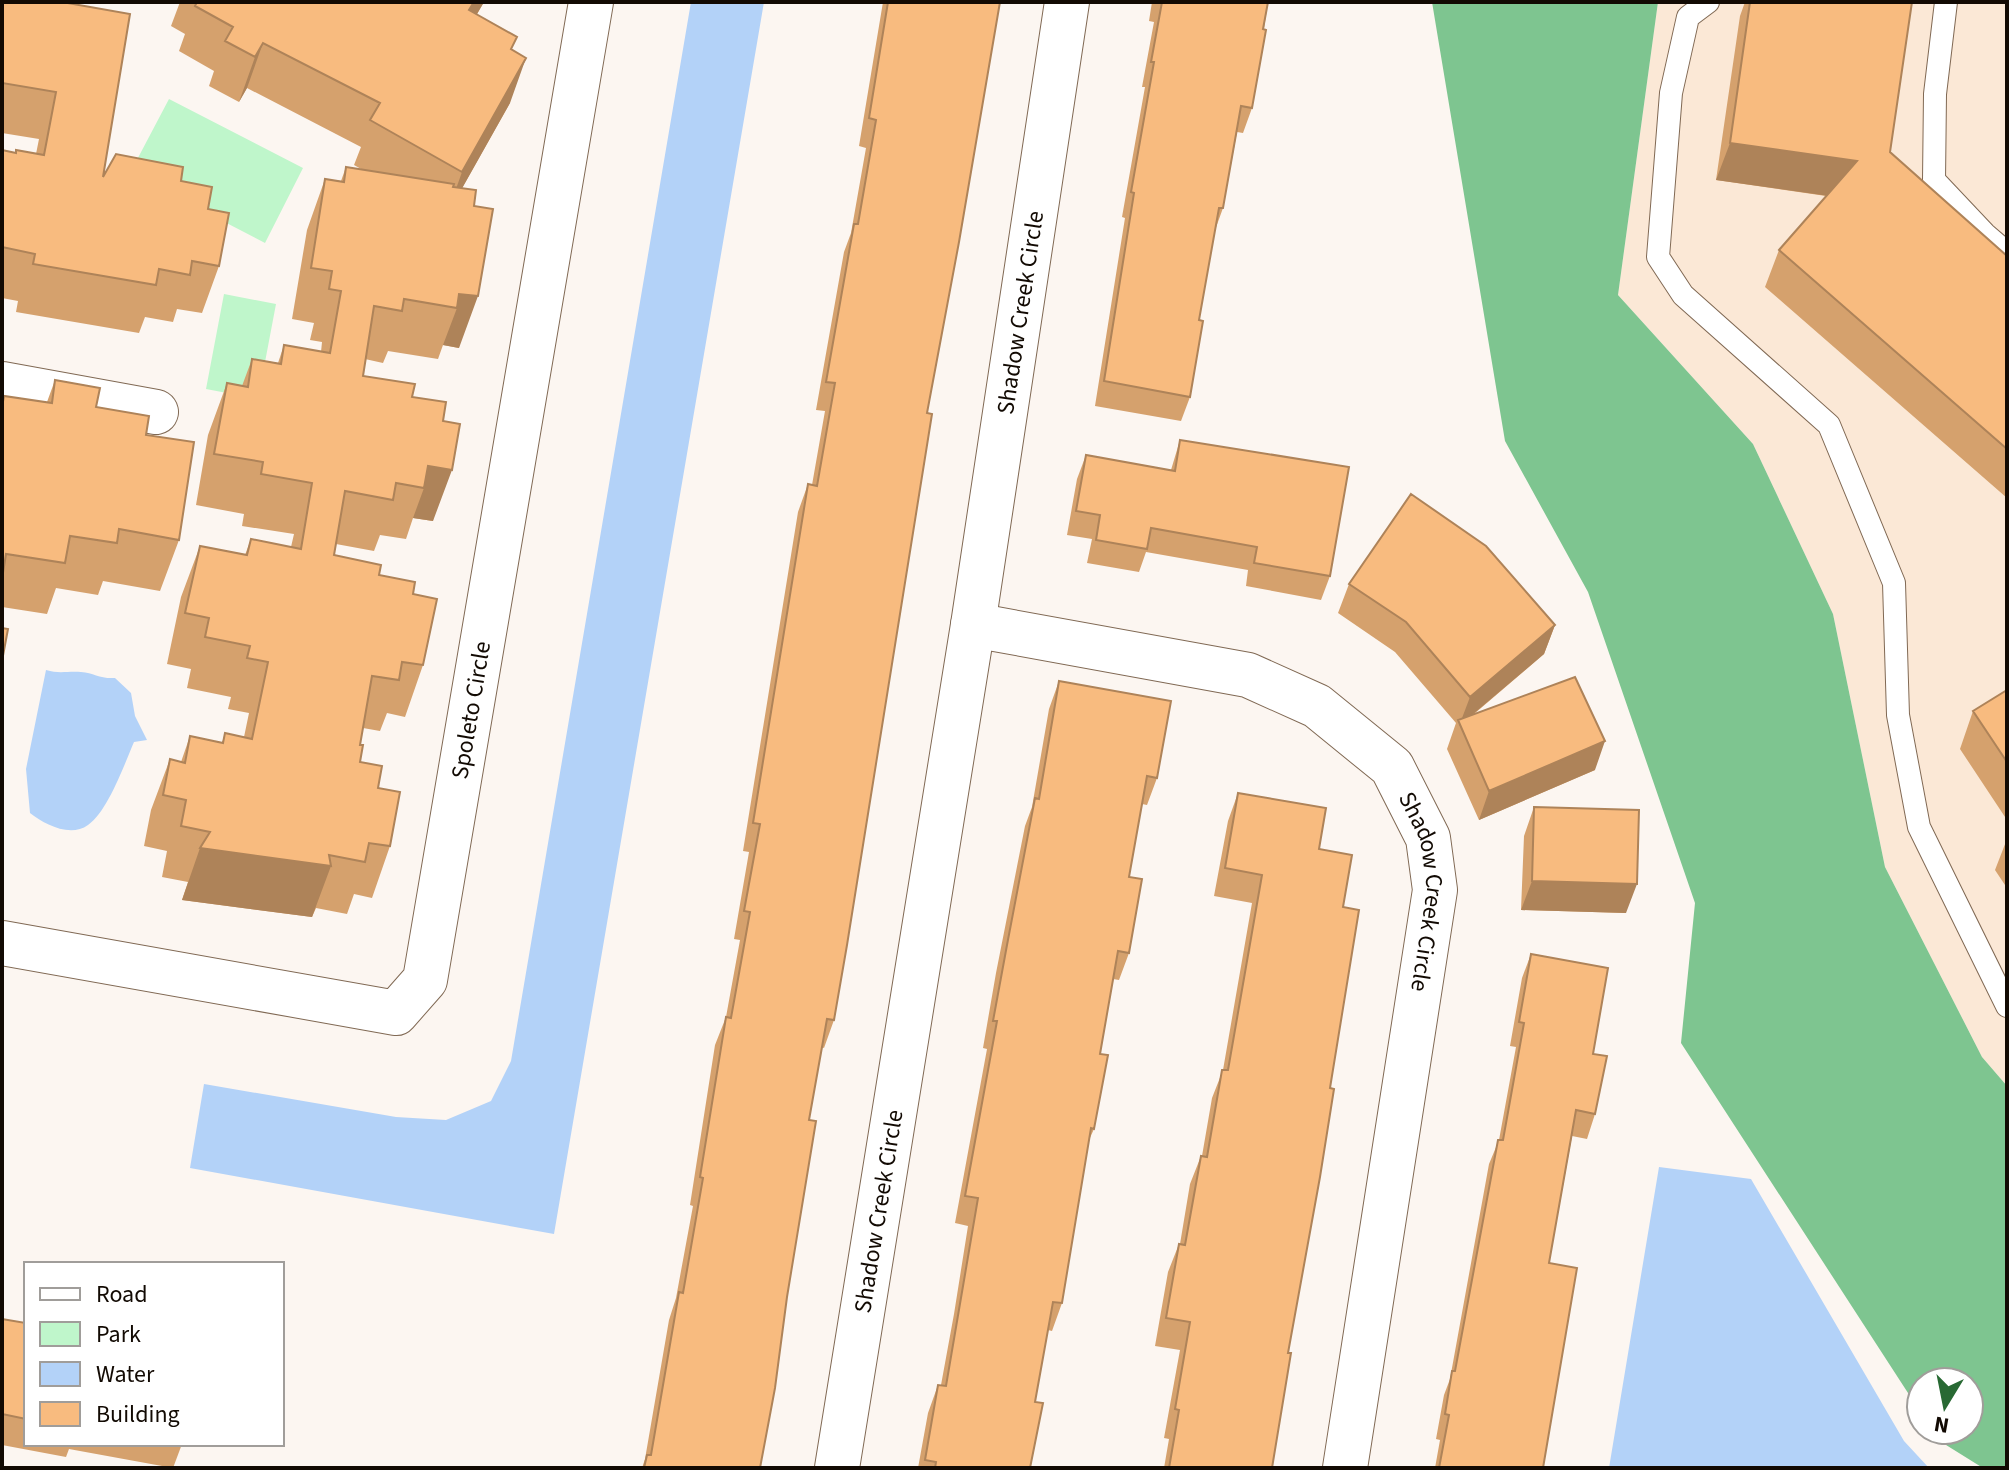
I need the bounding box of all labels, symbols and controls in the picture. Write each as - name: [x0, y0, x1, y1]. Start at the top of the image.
- street label: Shadow Creek Circle: [988, 208, 1053, 417]
- street label: Spoleto Circle: [442, 638, 500, 782]
- street label: Shadow Creek Circle: [1390, 785, 1453, 994]
- street label: Shadow Creek Circle: [845, 1107, 912, 1315]
- legend: [24, 1262, 284, 1446]
- text: Road: [96, 1277, 148, 1312]
- text: Park: [96, 1317, 141, 1352]
- text: Water: [96, 1357, 155, 1392]
- north arrow: [1905, 1366, 1985, 1446]
- text: Building: [96, 1397, 180, 1432]
- text: N: [1932, 1408, 1952, 1442]

